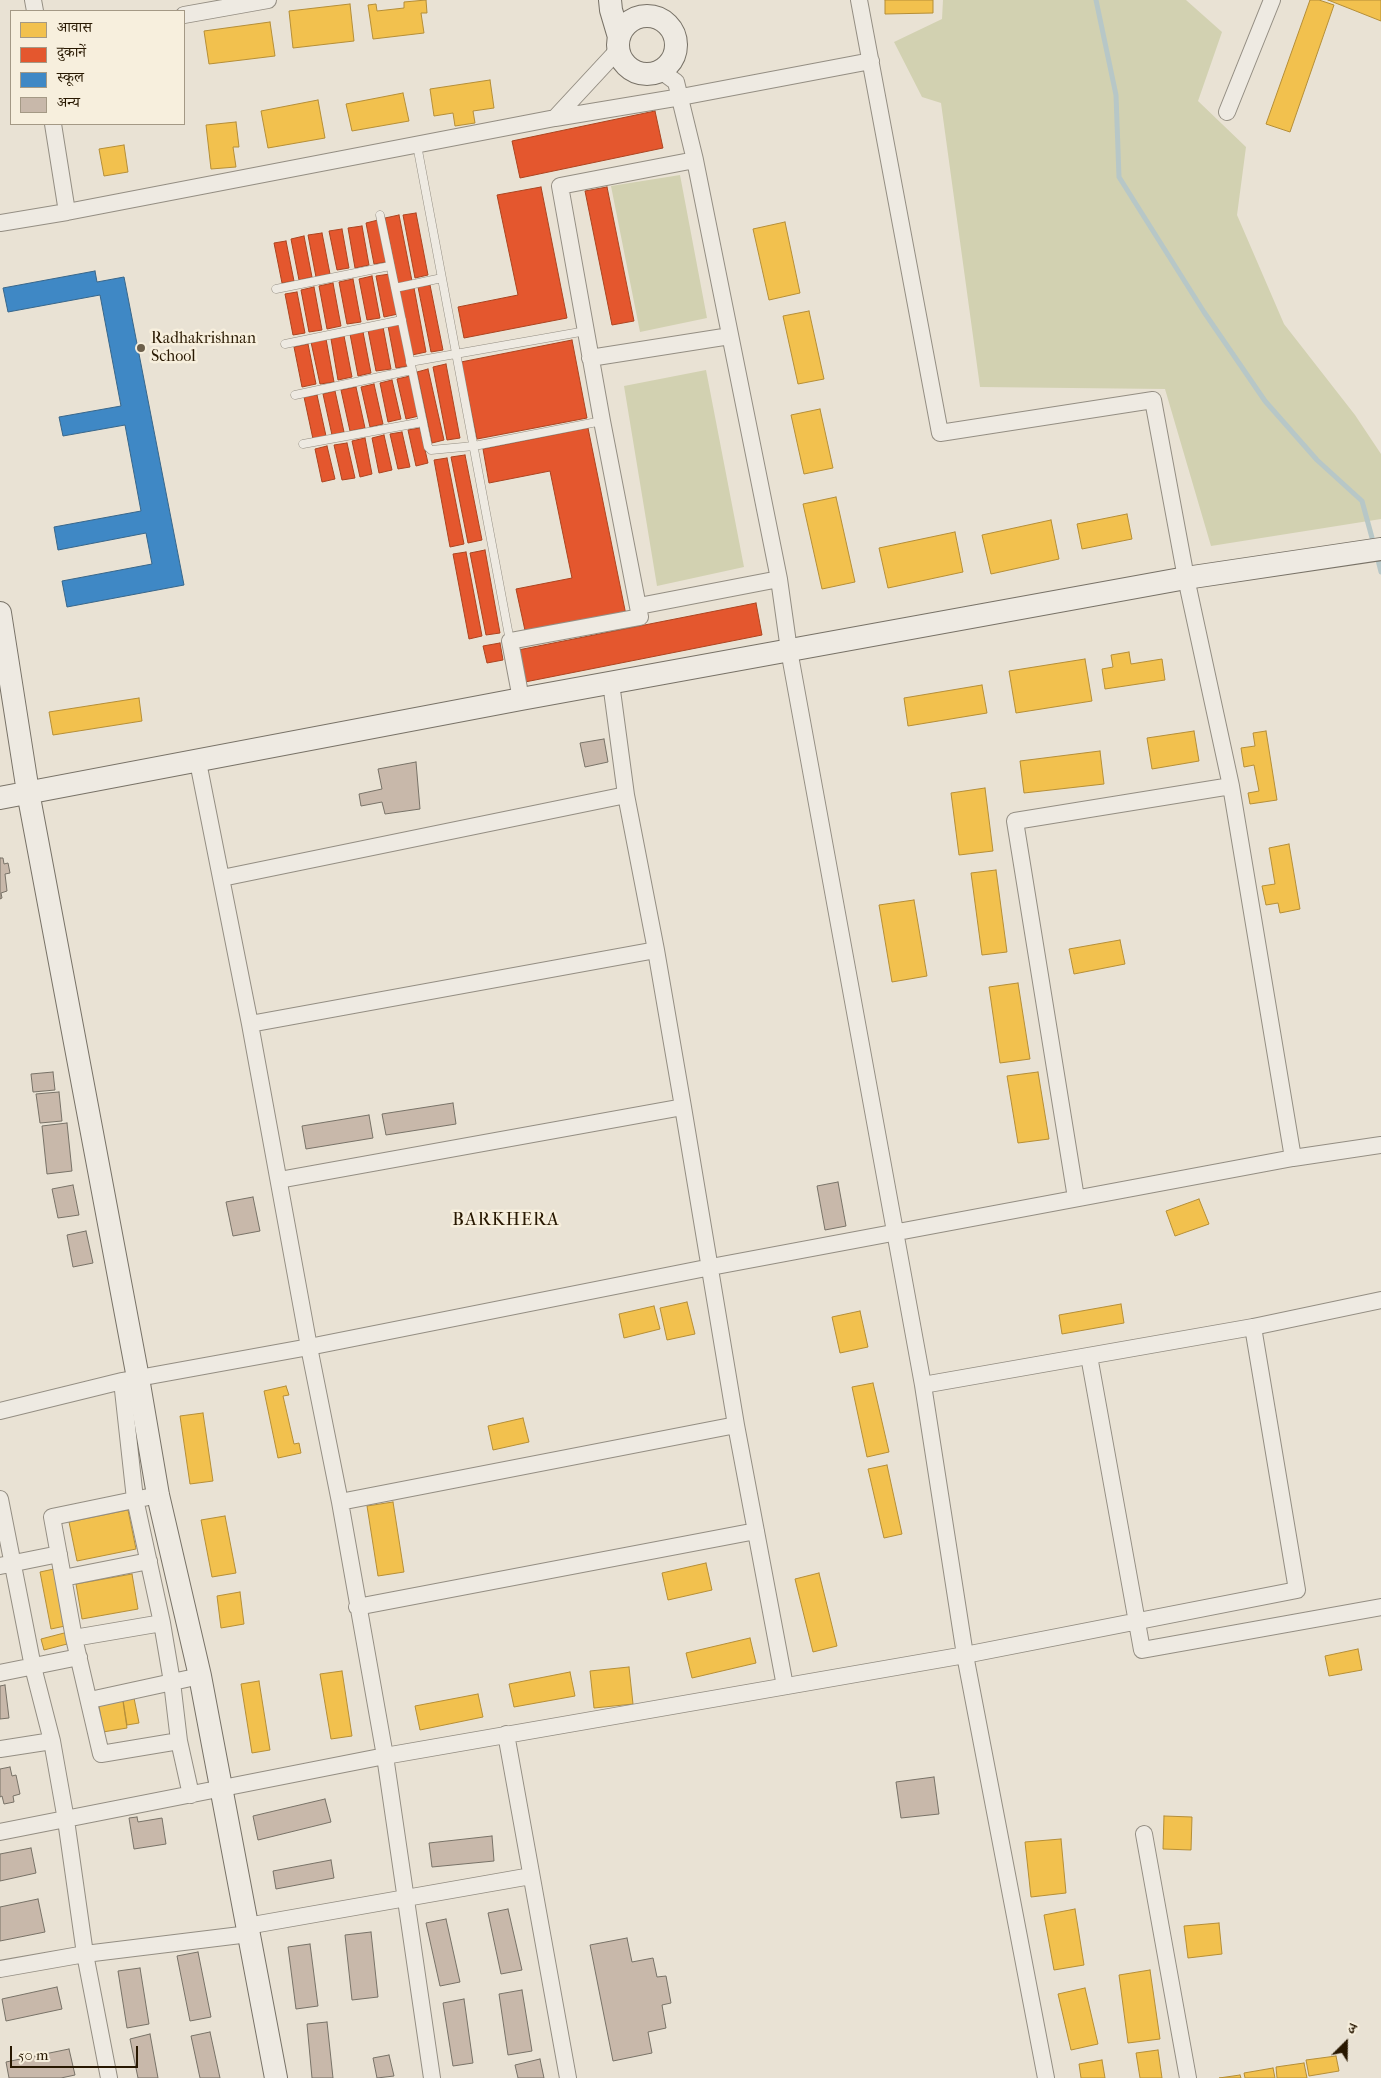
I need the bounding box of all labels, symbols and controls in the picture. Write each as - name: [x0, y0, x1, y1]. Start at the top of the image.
- legend: [10, 10, 185, 125]
- text: आवास: [57, 18, 92, 36]
- text: दुकानें: [57, 43, 86, 61]
- text: स्कूल: [57, 68, 84, 86]
- text: अन्य: [57, 93, 80, 111]
- place label: Radhakrishnan School: [151, 329, 256, 367]
- marker: Radhakrishnan School: [135, 342, 147, 354]
- district label: BARKHERA: [451, 1210, 561, 1232]
- north arrow: [1321, 2018, 1371, 2068]
- text: उ: [1345, 2020, 1359, 2038]
- scale bar: [12, 2036, 140, 2068]
- text: 50 m: [18, 2046, 48, 2064]

